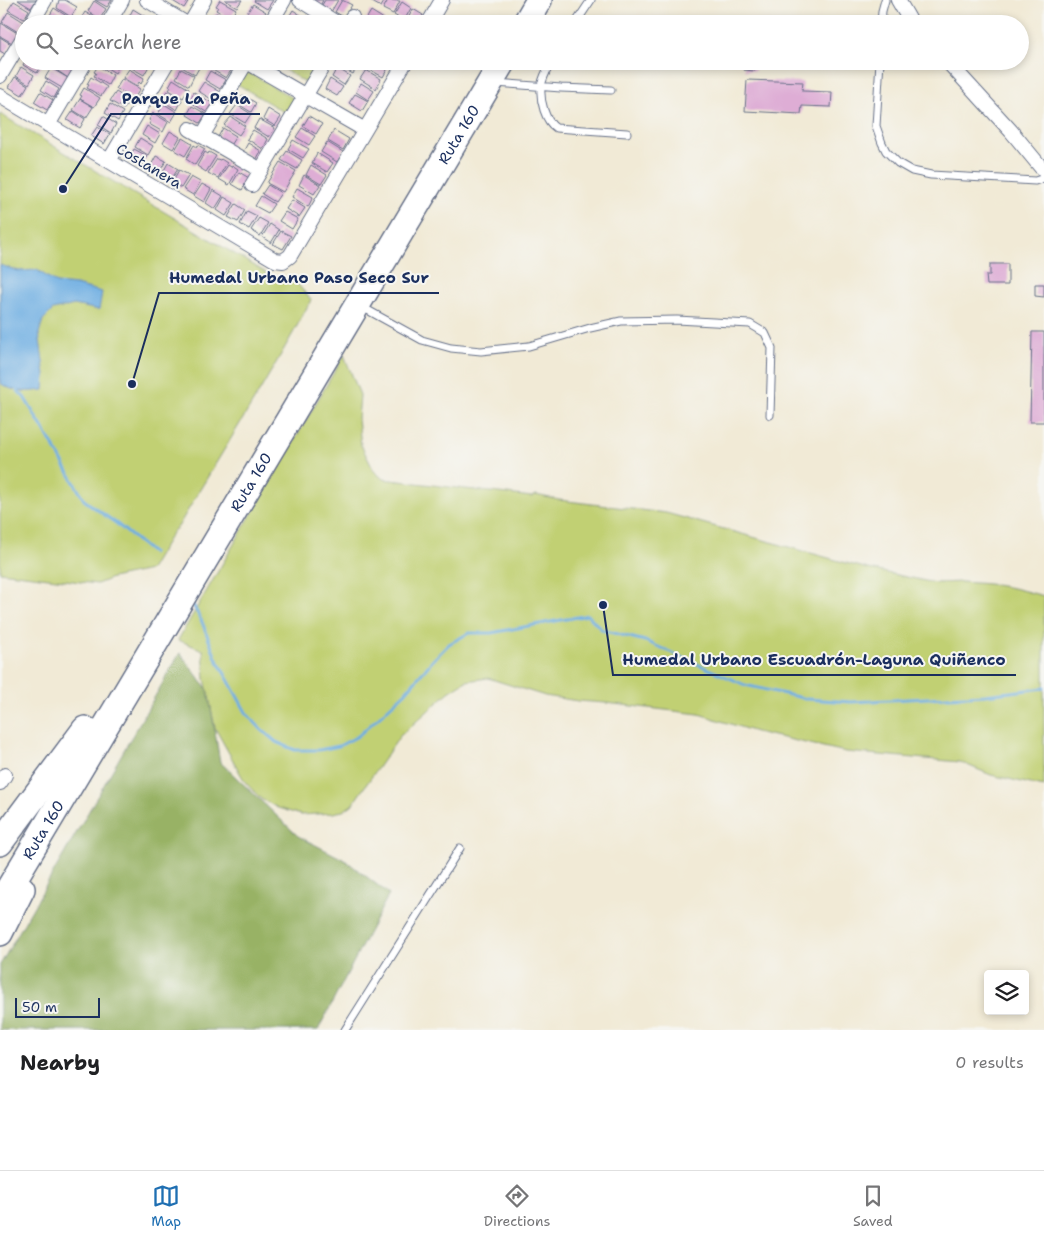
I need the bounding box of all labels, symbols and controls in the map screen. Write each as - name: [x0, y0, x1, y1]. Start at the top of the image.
- search box: [15, 15, 1029, 70]
- icon: search: [33, 29, 61, 57]
- text: Search here: [73, 30, 182, 55]
- callout: Parque La Peña: [111, 83, 260, 114]
- text: Parque La Peña: [122, 88, 250, 109]
- street label: Ruta 160: [434, 101, 484, 168]
- street label: Costanera: [113, 139, 186, 194]
- callout: Humedal Urbano Paso Seco Sur: [159, 262, 439, 293]
- text: Humedal Urbano Paso Seco Sur: [169, 267, 429, 288]
- street label: Ruta 160: [226, 449, 277, 516]
- callout: Humedal Urbano Escuadrón-Laguna Quiñenco: [613, 644, 1016, 675]
- text: Humedal Urbano Escuadrón-Laguna Quiñenco: [622, 649, 1006, 670]
- street label: Ruta 160: [18, 797, 69, 863]
- map controls: [984, 970, 1029, 1015]
- button: layers: [984, 970, 1029, 1015]
- scale bar: [15, 995, 100, 1018]
- text: 50 m: [22, 998, 57, 1016]
- text: Nearby: [20, 1049, 100, 1077]
- text: 0 results: [955, 1052, 1024, 1073]
- tab: Map: [151, 1182, 181, 1230]
- tab: Directions: [484, 1182, 551, 1230]
- tab: Saved: [853, 1182, 893, 1230]

